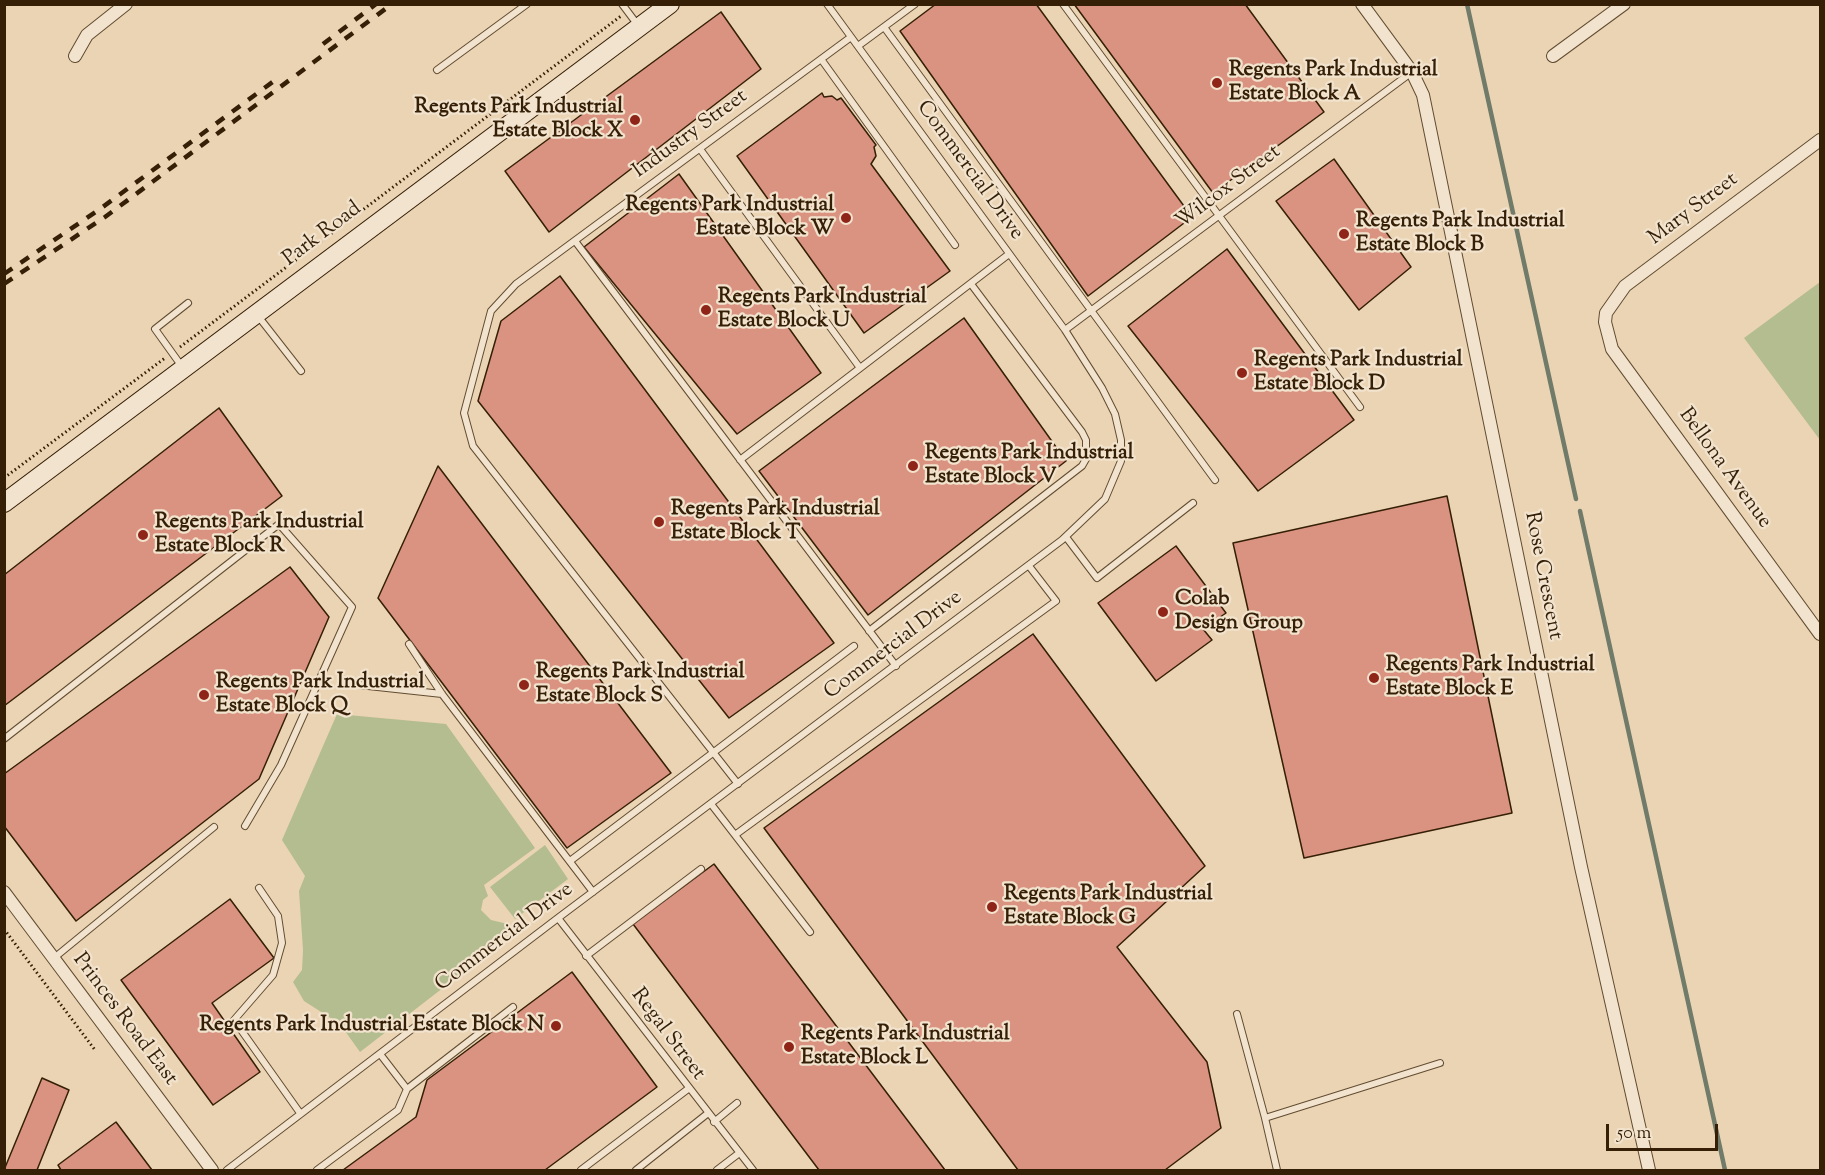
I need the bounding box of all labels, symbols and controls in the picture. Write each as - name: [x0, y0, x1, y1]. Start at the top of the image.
- place label: Regents Park Industrial Estate Block A: [1229, 58, 1438, 108]
- marker: Regents Park Industrial Estate Block A: [1210, 76, 1224, 90]
- street label: Industry Street: [629, 85, 753, 185]
- place label: Regents Park Industrial Estate Block X: [414, 95, 623, 145]
- street label: Commercial Drive: [910, 96, 1028, 246]
- marker: Regents Park Industrial Estate Block X: [628, 113, 642, 127]
- street label: Wilcox Street: [1172, 140, 1286, 236]
- street label: Mary Street: [1644, 168, 1744, 252]
- place label: Regents Park Industrial Estate Block W: [625, 193, 834, 243]
- street label: Park Road: [279, 197, 367, 273]
- place label: Regents Park Industrial Estate Block B: [1356, 209, 1565, 259]
- marker: Regents Park Industrial Estate Block W: [839, 211, 853, 225]
- marker: Regents Park Industrial Estate Block B: [1337, 227, 1351, 241]
- place label: Regents Park Industrial Estate Block U: [718, 285, 927, 335]
- marker: Regents Park Industrial Estate Block U: [699, 303, 713, 317]
- place label: Regents Park Industrial Estate Block D: [1254, 348, 1463, 398]
- marker: Regents Park Industrial Estate Block D: [1235, 366, 1249, 380]
- street label: Bellona Avenue: [1672, 404, 1776, 534]
- place label: Regents Park Industrial Estate Block V: [925, 441, 1134, 491]
- marker: Regents Park Industrial Estate Block V: [906, 459, 920, 473]
- place label: Regents Park Industrial Estate Block T: [671, 497, 880, 547]
- place label: Regents Park Industrial Estate Block R: [155, 510, 364, 560]
- street label: Rose Crescent: [1517, 510, 1567, 642]
- marker: Regents Park Industrial Estate Block T: [652, 515, 666, 529]
- marker: Regents Park Industrial Estate Block R: [136, 528, 150, 542]
- street label: Commercial Drive: [820, 586, 968, 706]
- place label: Colab Design Group: [1175, 587, 1303, 637]
- marker: Colab Design Group: [1156, 605, 1170, 619]
- place label: Regents Park Industrial Estate Block E: [1386, 653, 1595, 703]
- place label: Regents Park Industrial Estate Block S: [536, 660, 745, 710]
- place label: Regents Park Industrial Estate Block Q: [216, 670, 425, 720]
- marker: Regents Park Industrial Estate Block E: [1367, 671, 1381, 685]
- marker: Regents Park Industrial Estate Block S: [517, 678, 531, 692]
- marker: Regents Park Industrial Estate Block Q: [197, 688, 211, 702]
- street label: Commercial Drive: [431, 878, 579, 998]
- place label: Regents Park Industrial Estate Block G: [1004, 882, 1213, 932]
- marker: Regents Park Industrial Estate Block G: [985, 900, 999, 914]
- street label: Princes Road East: [66, 949, 182, 1091]
- street label: Regal Street: [624, 984, 710, 1086]
- place label: Regents Park Industrial Estate Block N: [200, 1013, 544, 1039]
- marker: Regents Park Industrial Estate Block N: [549, 1019, 563, 1033]
- place label: Regents Park Industrial Estate Block L: [801, 1022, 1010, 1072]
- marker: Regents Park Industrial Estate Block L: [782, 1040, 796, 1054]
- scale bar: [1609, 1112, 1722, 1150]
- text: 50 m: [1617, 1121, 1651, 1147]

